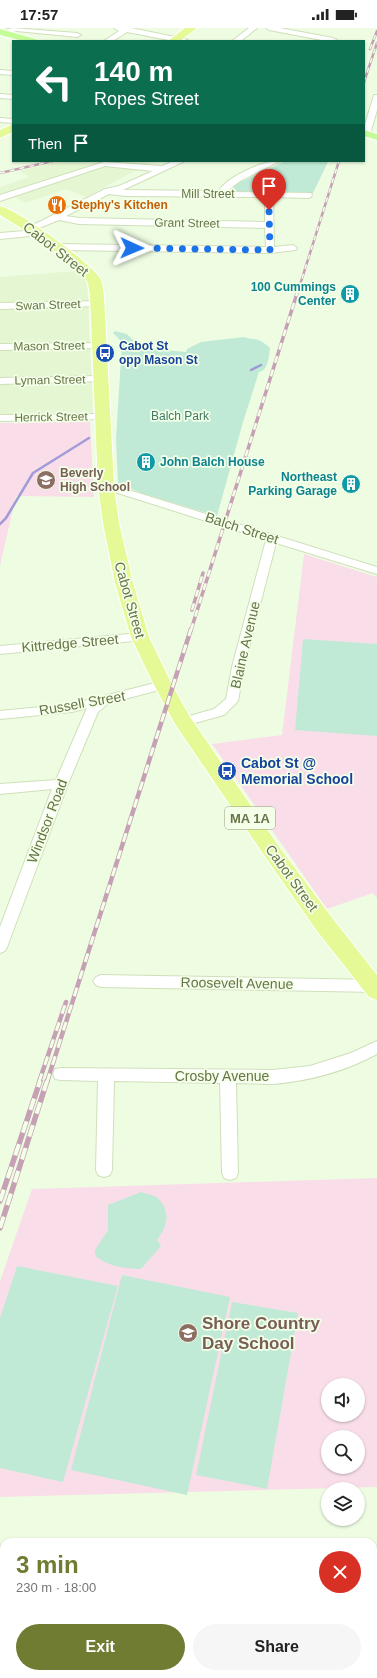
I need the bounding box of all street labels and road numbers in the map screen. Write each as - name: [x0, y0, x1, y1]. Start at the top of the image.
- street label: Mill Street: [181, 187, 235, 201]
- street label: Grant Street: [154, 215, 220, 231]
- street label: Cabot Street: [20, 218, 92, 280]
- street label: Swan Street: [15, 297, 82, 313]
- street label: Mason Street: [13, 338, 85, 354]
- street label: Lyman Street: [14, 372, 86, 388]
- street label: Herrick Street: [14, 409, 88, 425]
- street label: Balch Street: [203, 509, 281, 547]
- street label: Cabot Street: [111, 560, 149, 640]
- street label: Blaine Avenue: [227, 600, 263, 690]
- street label: Kittredge Street: [21, 631, 119, 655]
- street label: Russell Street: [38, 688, 126, 718]
- street label: Windsor Road: [24, 777, 70, 865]
- road number: MA 1A: [225, 807, 275, 829]
- street label: Cabot Street: [262, 841, 322, 915]
- street label: Roosevelt Avenue: [181, 974, 294, 992]
- street label: Crosby Avenue: [175, 1068, 270, 1084]

